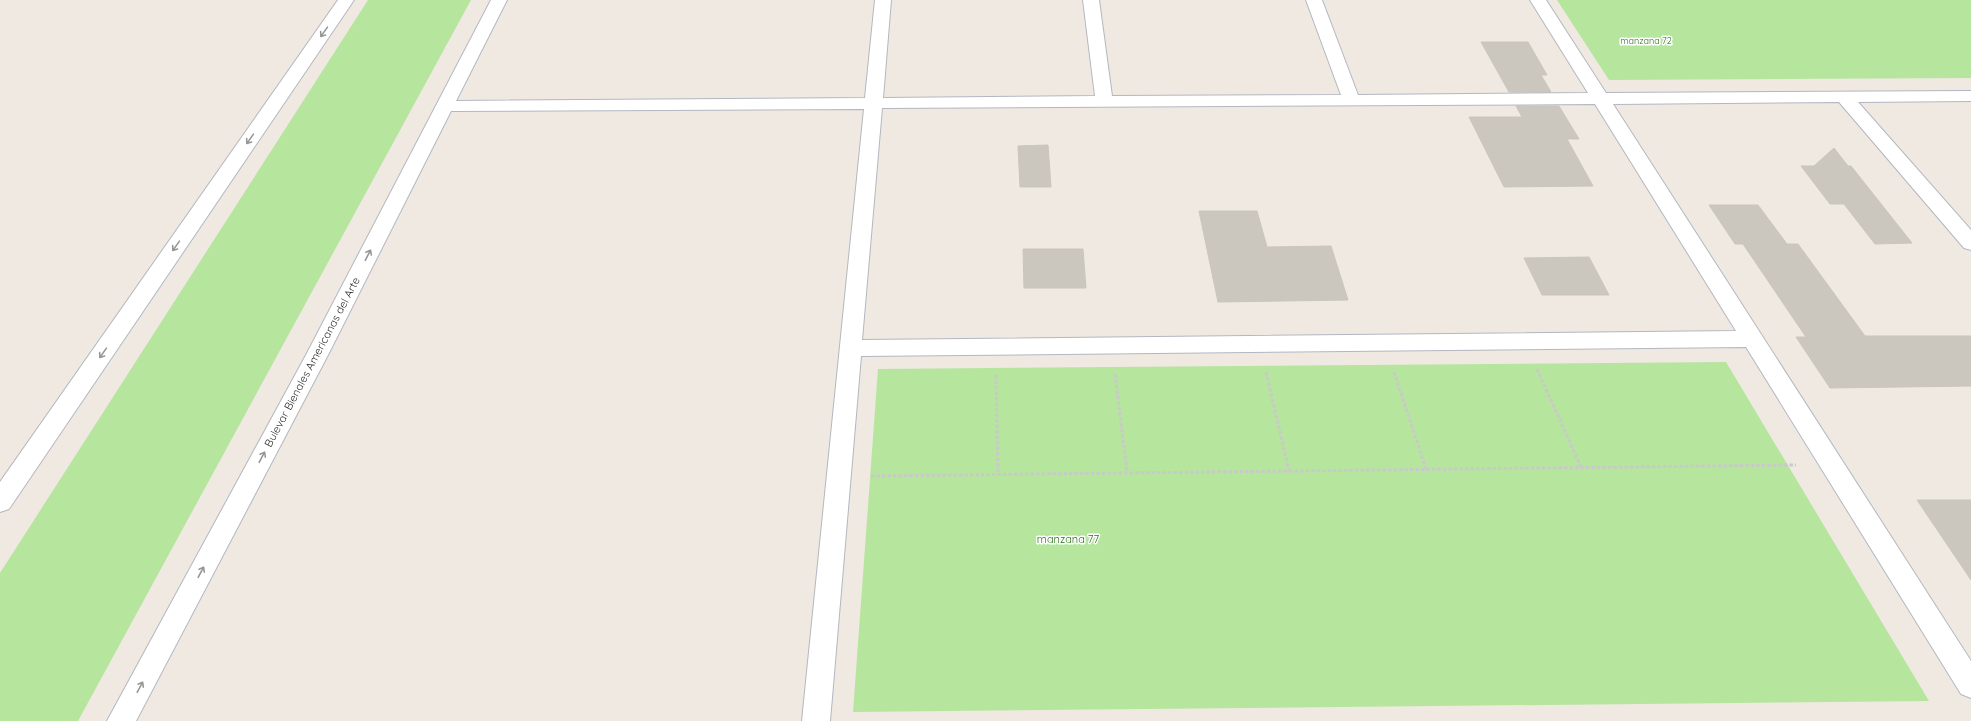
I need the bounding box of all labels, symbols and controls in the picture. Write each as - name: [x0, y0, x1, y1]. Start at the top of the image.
- one-way arrow: [320, 26, 328, 37]
- park label: manzana 72: [1620, 35, 1672, 46]
- one-way arrow: [246, 133, 254, 144]
- one-way arrow: [172, 240, 180, 251]
- one-way arrow: [365, 250, 372, 262]
- street label: Bulevar Bienales Americanas del Arte: [261, 275, 363, 449]
- one-way arrow: [99, 347, 107, 358]
- one-way arrow: [259, 451, 266, 463]
- park label: manzana 77: [1037, 532, 1100, 546]
- one-way arrow: [198, 566, 205, 578]
- one-way arrow: [136, 681, 144, 693]

